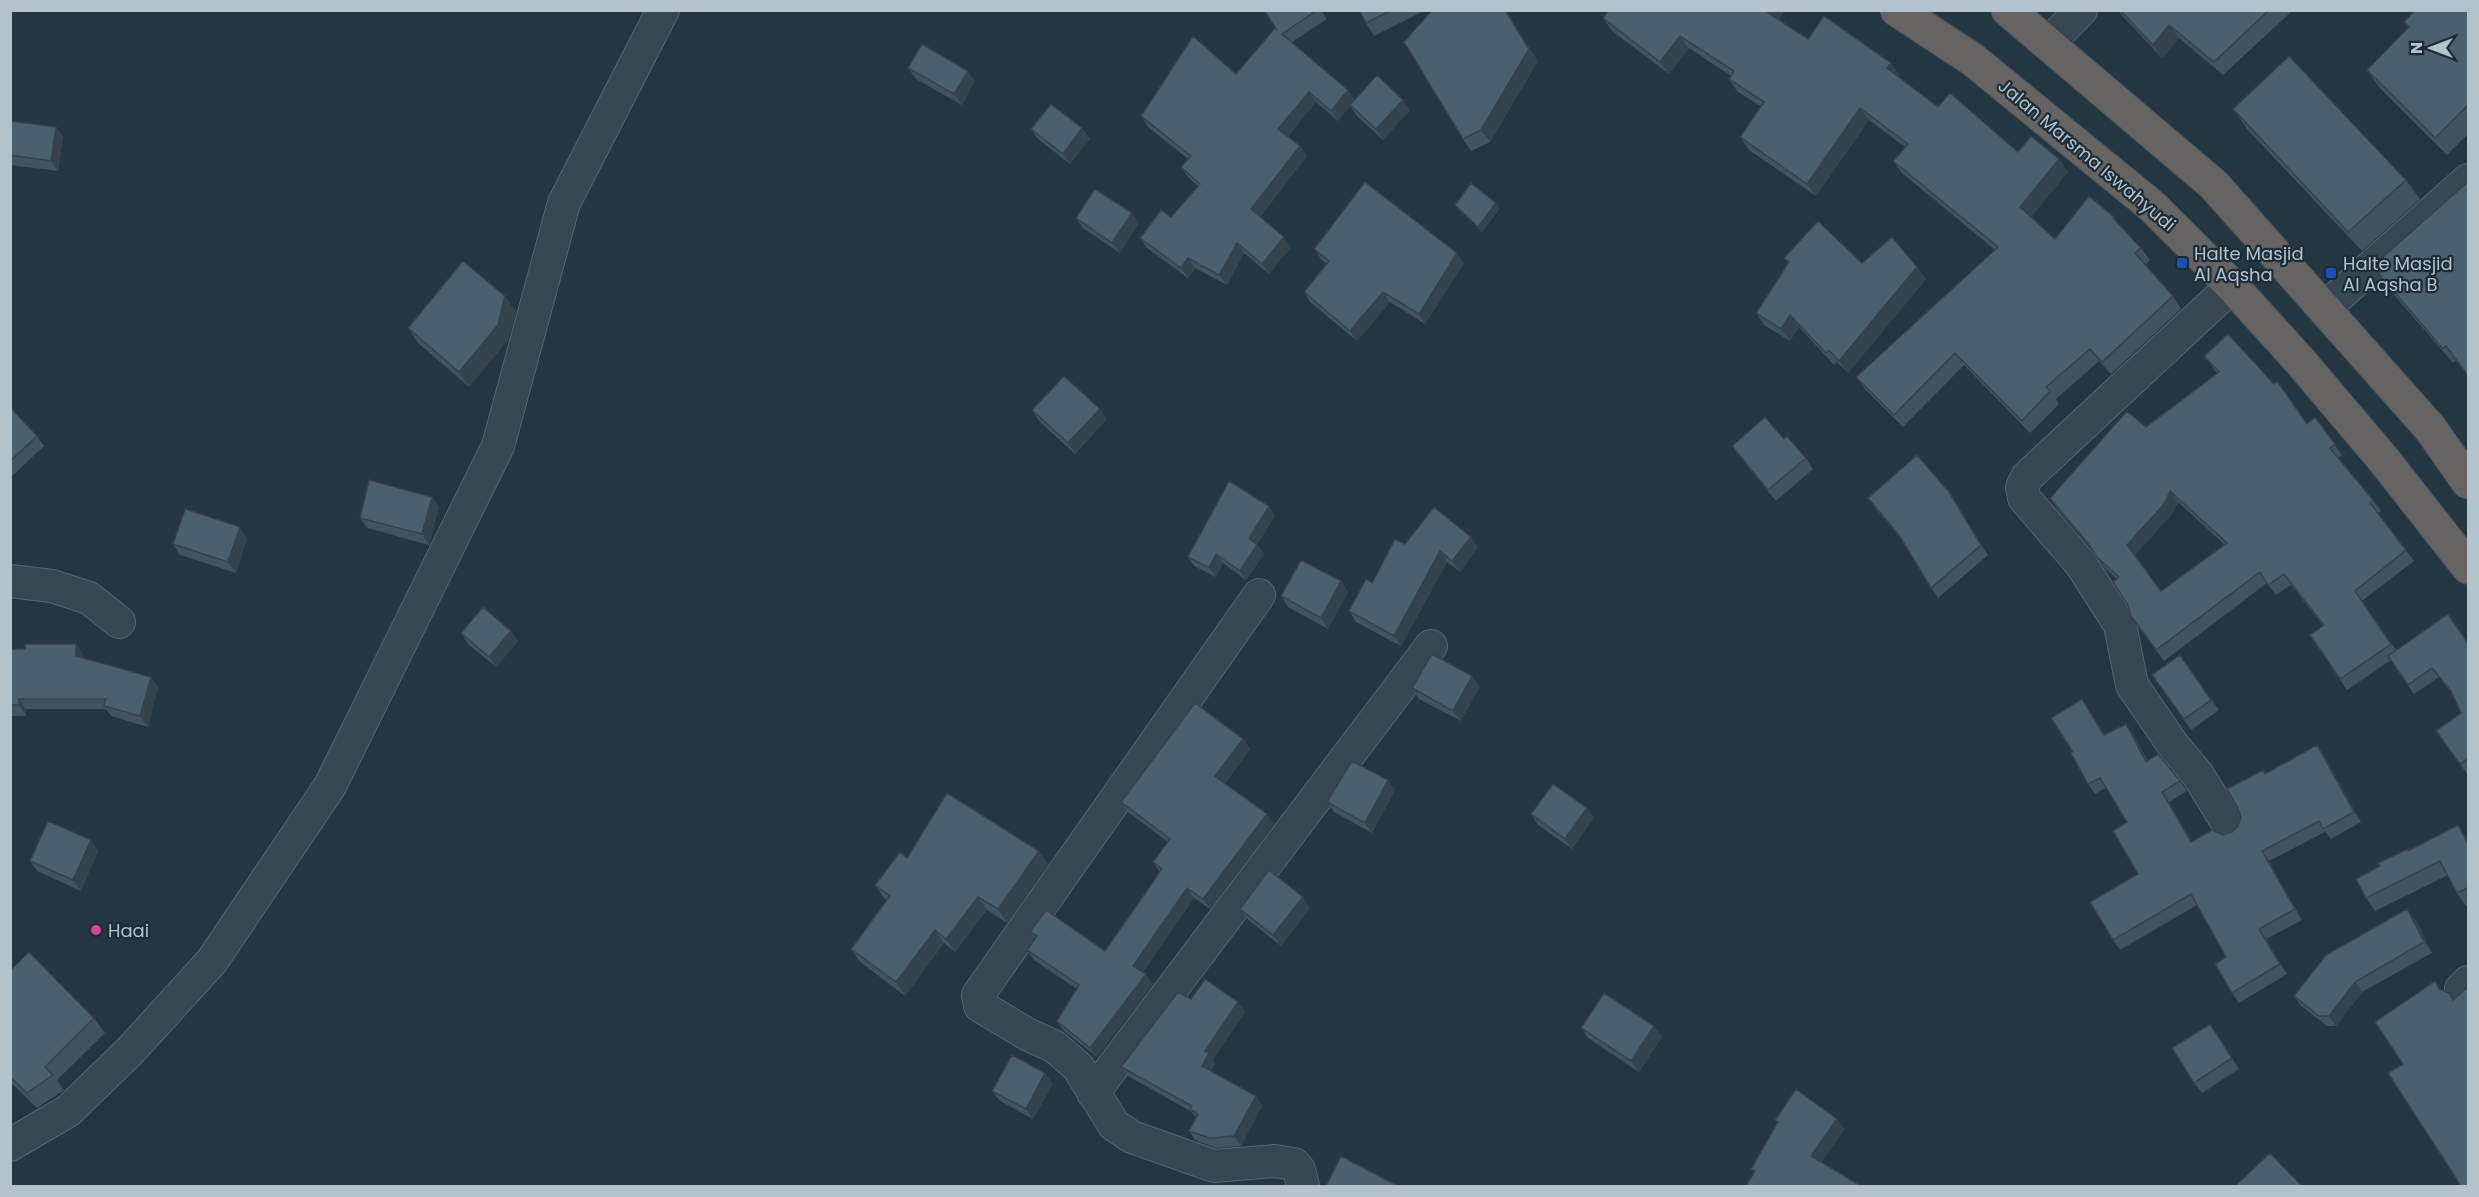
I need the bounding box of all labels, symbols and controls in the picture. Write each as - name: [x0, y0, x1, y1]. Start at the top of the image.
- north arrow: [2401, 18, 2461, 78]
- text: N: [2405, 42, 2428, 54]
- street label: Jalan Marsma Iswahyudi: [1993, 73, 2181, 237]
- place label: Halte Masjid Al Aqsha: [2194, 241, 2304, 287]
- place label: Halte Masjid Al Aqsha B: [2343, 251, 2453, 297]
- marker: Halte Masjid Al Aqsha: [2175, 256, 2189, 270]
- marker: Halte Masjid Al Aqsha B: [2324, 266, 2338, 280]
- place label: Haai: [108, 918, 149, 943]
- marker: Haai: [89, 923, 103, 937]

